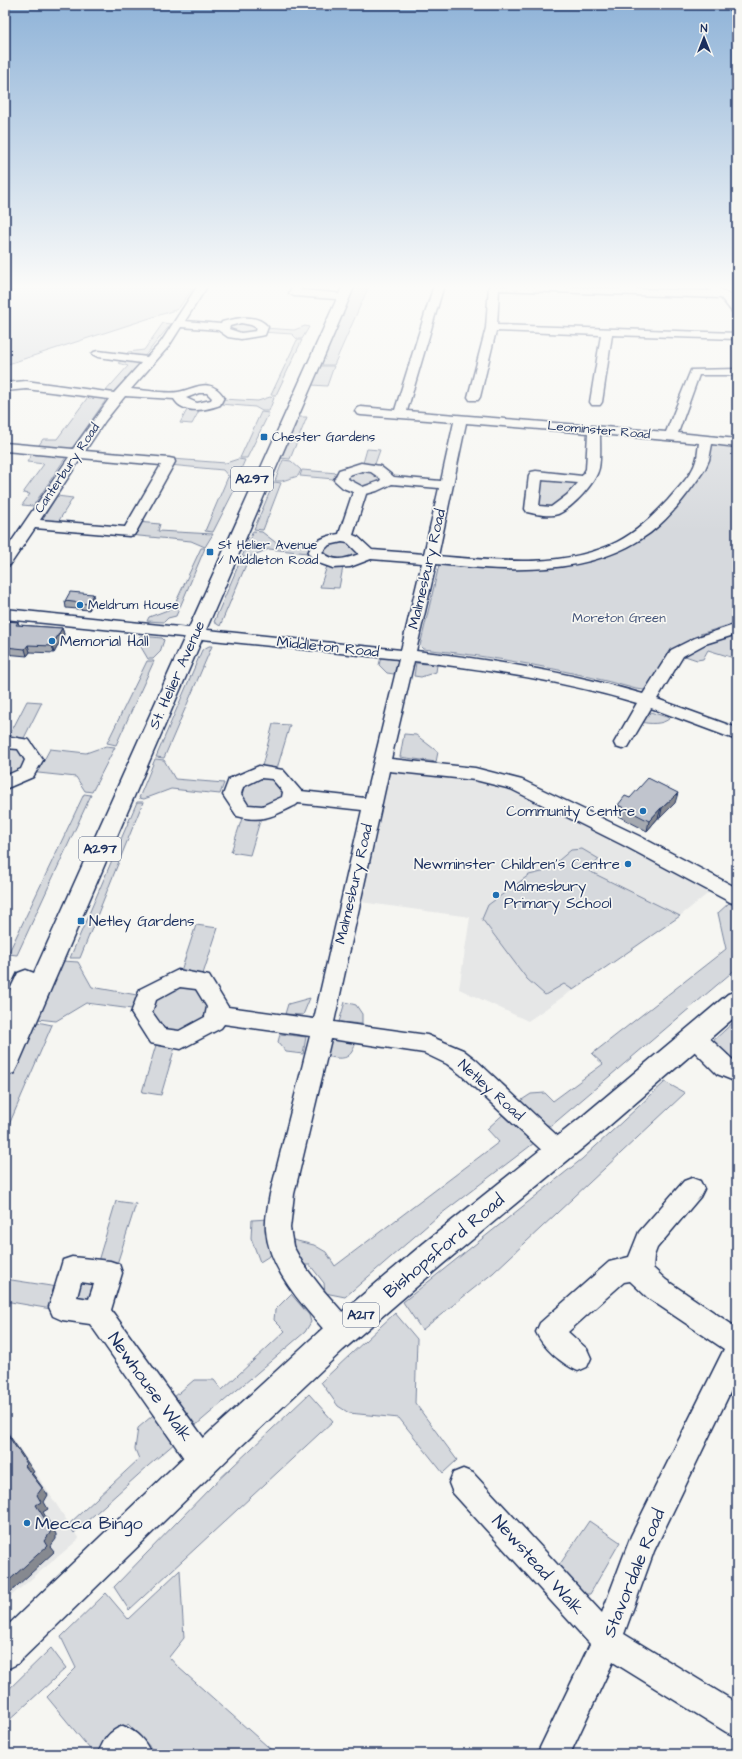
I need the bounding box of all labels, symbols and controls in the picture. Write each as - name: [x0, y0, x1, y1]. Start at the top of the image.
- north arrow: [684, 18, 724, 58]
- text: N: [701, 21, 708, 36]
- street label: Leominster Road: [547, 417, 651, 443]
- street label: Canterbury Road: [30, 419, 105, 517]
- place label: Chester Gardens: [272, 428, 376, 446]
- marker: Chester Gardens: [259, 432, 269, 442]
- road number: A297: [231, 467, 273, 491]
- street label: Malmesbury Road: [403, 507, 452, 631]
- place label: St Helier Avenue / Middleton Road: [218, 536, 319, 569]
- marker: St Helier Avenue / Middleton Road: [205, 547, 215, 557]
- place label: Meldrum House: [88, 596, 179, 614]
- marker: Meldrum House: [75, 600, 85, 610]
- park label: Moreton Green: [572, 609, 666, 627]
- street label: St. Helier Avenue: [144, 617, 210, 733]
- place label: Memorial Hall: [60, 631, 149, 652]
- street label: Middleton Road: [276, 631, 381, 663]
- marker: Memorial Hall: [47, 636, 57, 646]
- place label: Community Centre: [506, 801, 635, 823]
- marker: Community Centre: [638, 806, 648, 816]
- street label: Malmesbury Road: [330, 822, 379, 946]
- road number: A297: [79, 837, 121, 861]
- place label: Newminster Children's Centre: [414, 854, 620, 875]
- marker: Newminster Children's Centre: [623, 859, 633, 869]
- place label: Malmesbury Primary School: [504, 876, 612, 915]
- marker: Malmesbury Primary School: [491, 890, 501, 900]
- place label: Netley Gardens: [89, 911, 195, 933]
- marker: Netley Gardens: [76, 916, 86, 926]
- street label: Netley Road: [453, 1055, 529, 1126]
- street label: Bishopsford Road: [378, 1188, 510, 1304]
- road number: A217: [343, 1303, 379, 1327]
- street label: Newhouse Walk: [102, 1327, 198, 1447]
- street label: Stavordale Road: [597, 1505, 671, 1641]
- street label: Newstead Walk: [486, 1509, 590, 1621]
- place label: Mecca Bingo: [35, 1511, 143, 1537]
- marker: Mecca Bingo: [22, 1518, 32, 1528]

